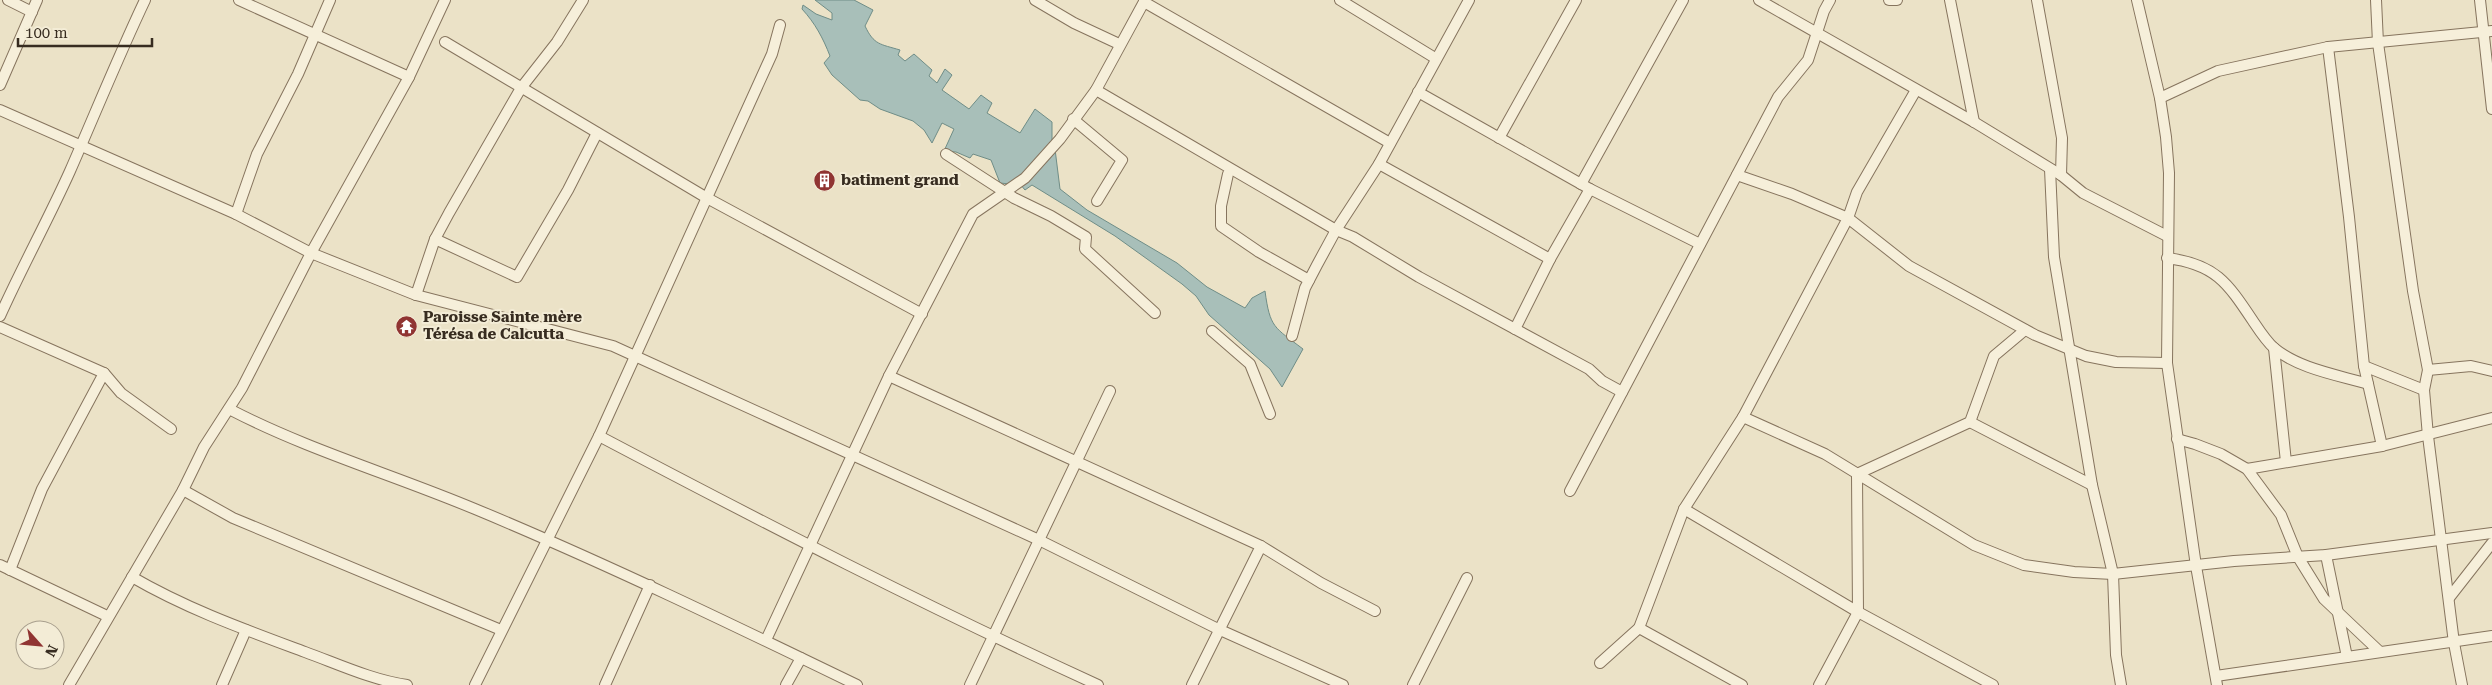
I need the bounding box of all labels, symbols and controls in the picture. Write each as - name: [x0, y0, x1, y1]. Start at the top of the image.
- scale bar: [18, 15, 151, 47]
- text: 100 m: [25, 24, 68, 42]
- building icon: batiment grand: [813, 168, 837, 192]
- place label: batiment grand: [841, 171, 959, 189]
- place label: Paroisse Sainte mère Térésa de Calcutta: [423, 308, 582, 343]
- temple icon: Paroisse Sainte mère Térésa de Calcutta: [395, 314, 419, 338]
- north arrow: [15, 620, 65, 670]
- text: N: [42, 642, 61, 660]

